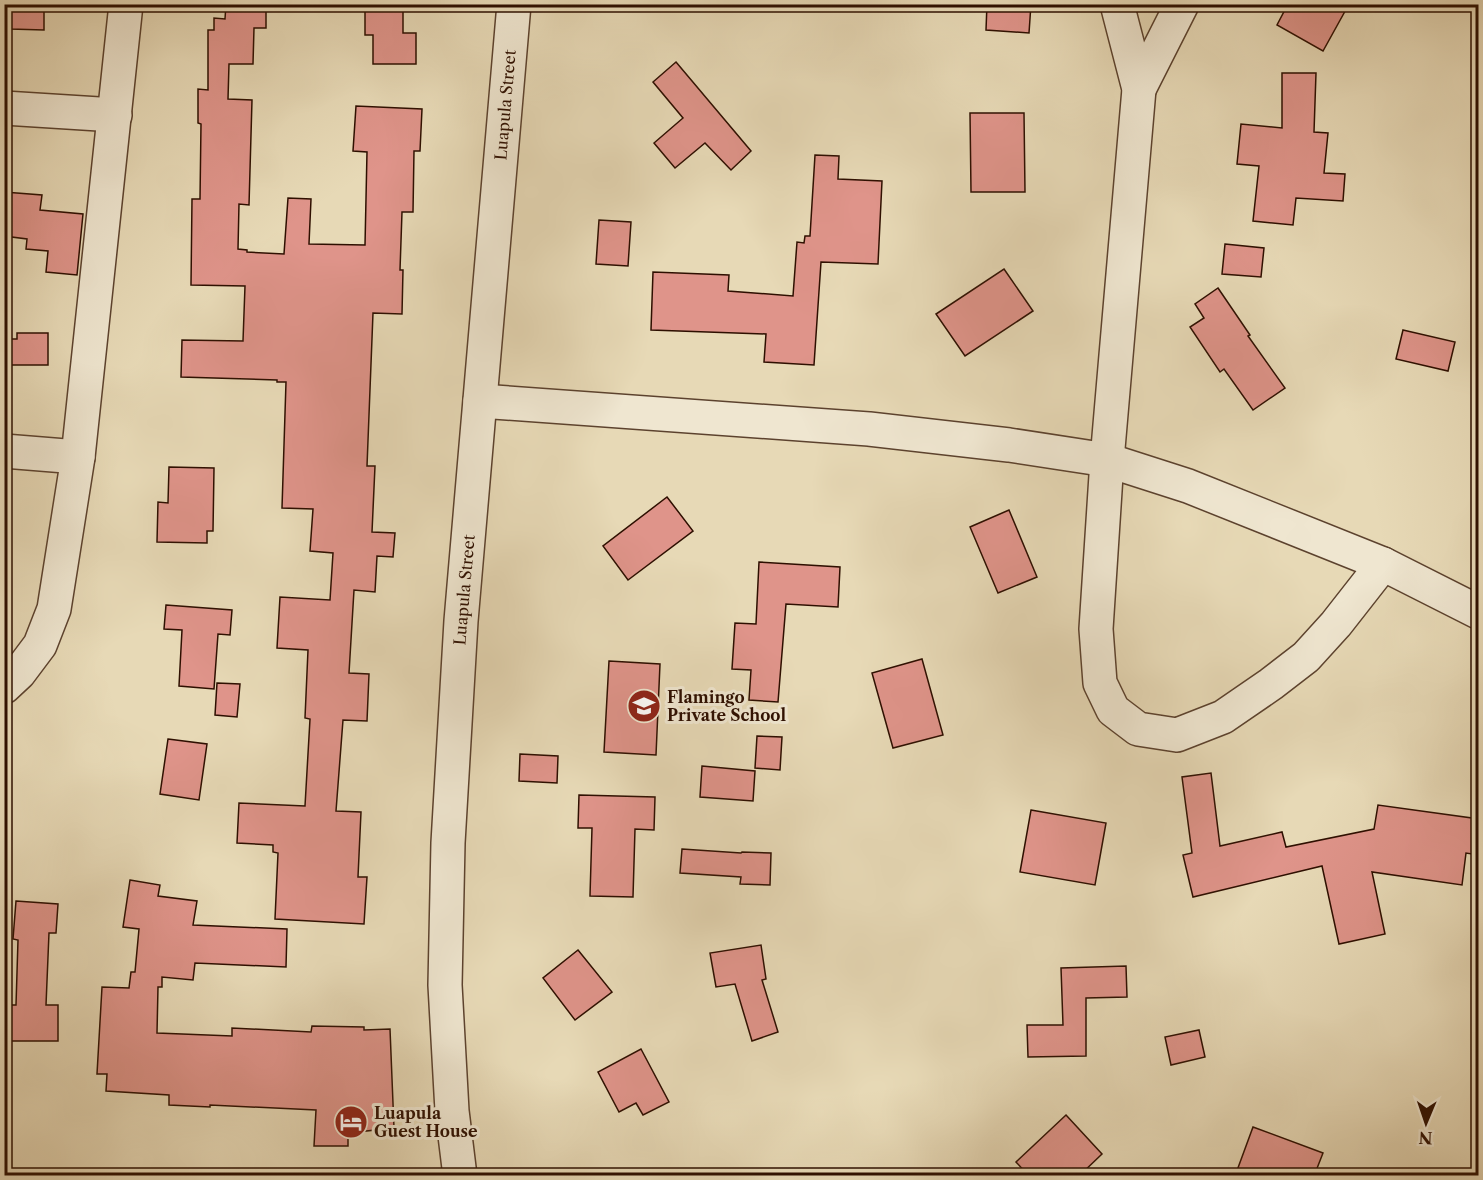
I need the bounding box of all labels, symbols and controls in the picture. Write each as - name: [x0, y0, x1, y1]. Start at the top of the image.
- street label: Luapula Street: [490, 48, 520, 161]
- street label: Luapula Street: [449, 533, 479, 646]
- place label: Flamingo Private School: [667, 687, 786, 725]
- school or university icon: Flamingo Private School: [626, 688, 662, 724]
- north arrow: [1396, 1093, 1456, 1153]
- place label: Luapula Guest House: [374, 1103, 478, 1141]
- hotel icon: Luapula Guest House: [333, 1104, 369, 1140]
- text: N: [1418, 1128, 1433, 1148]

